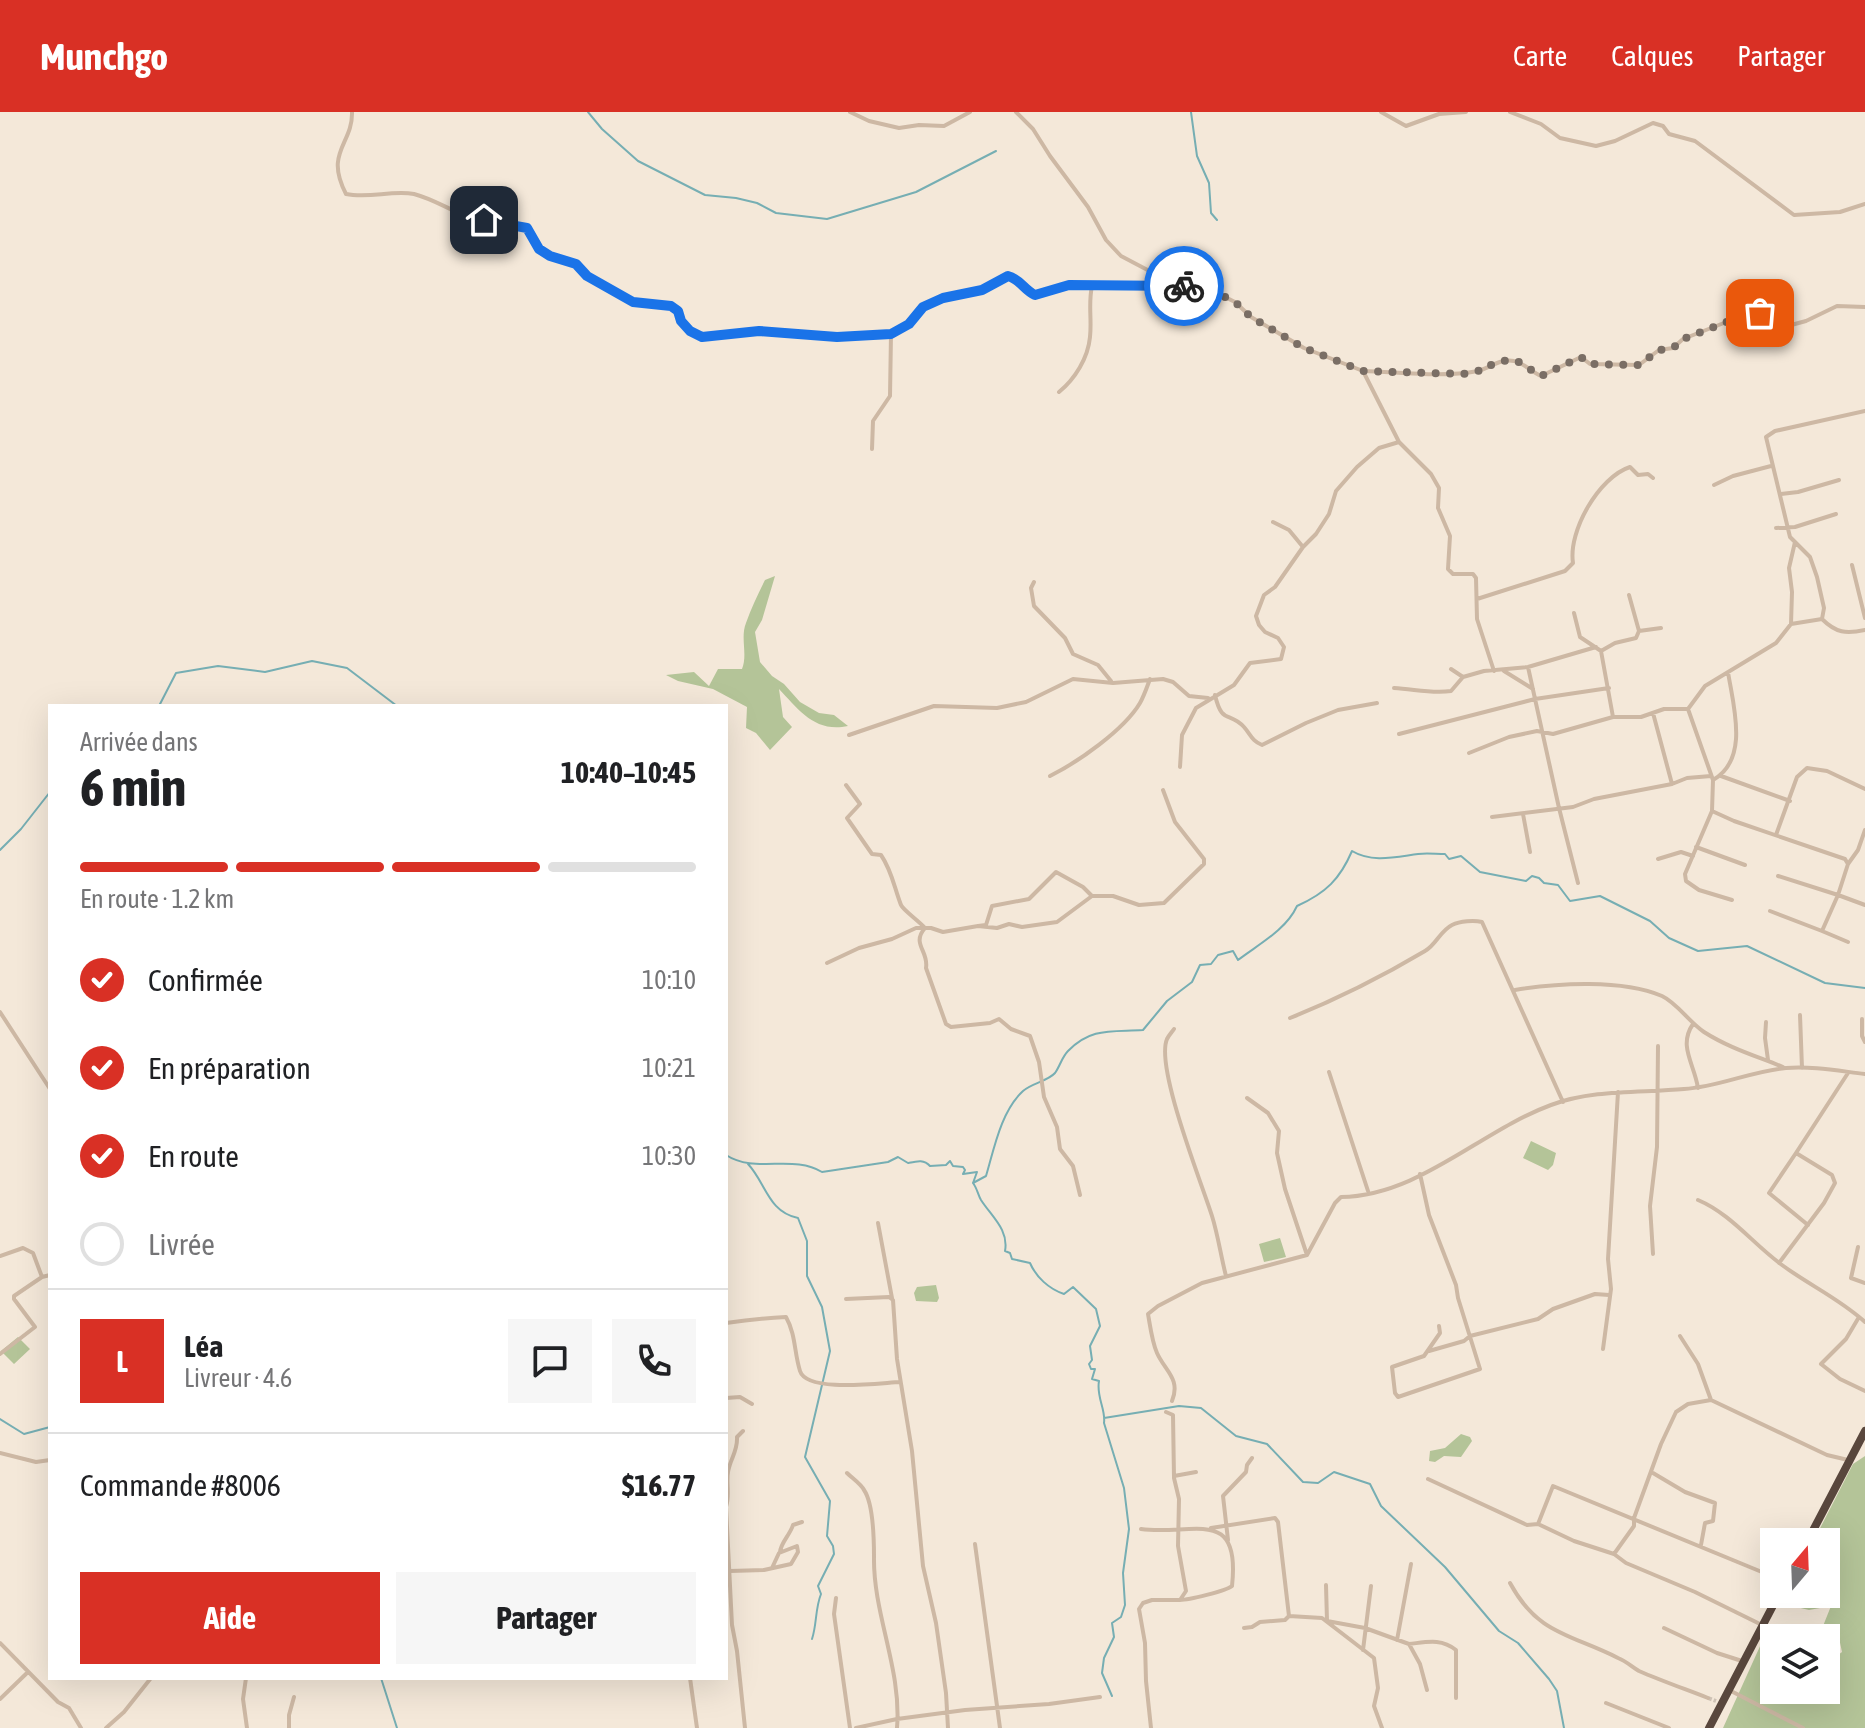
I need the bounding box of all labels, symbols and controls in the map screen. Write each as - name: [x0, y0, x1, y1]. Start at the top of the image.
- text: Munchgo: [40, 35, 168, 78]
- text: Carte: [1513, 40, 1567, 72]
- text: Calques: [1611, 40, 1693, 72]
- text: Partager: [1737, 40, 1825, 72]
- pin: [450, 186, 518, 254]
- icon: home: [462, 198, 506, 242]
- courier: [1144, 246, 1224, 326]
- icon: bike: [1162, 264, 1206, 308]
- pin: [1726, 279, 1794, 347]
- icon: bag: [1738, 291, 1782, 335]
- text: Arrivée dans: [80, 727, 198, 757]
- text: 10:40–10:45: [561, 755, 696, 789]
- text: 6 min: [80, 757, 186, 817]
- text: En route · 1.2 km: [80, 884, 234, 914]
- icon: check: [80, 958, 124, 1002]
- text: Confirmée: [148, 963, 263, 997]
- text: 10:10: [642, 965, 696, 995]
- icon: check: [80, 1046, 124, 1090]
- text: En préparation: [148, 1051, 311, 1085]
- text: 10:21: [642, 1053, 696, 1083]
- icon: check: [80, 1134, 124, 1178]
- text: En route: [148, 1139, 239, 1173]
- text: 10:30: [642, 1141, 696, 1171]
- text: Livrée: [148, 1227, 215, 1261]
- button: chat: [508, 1319, 592, 1403]
- button: phone: [612, 1319, 696, 1403]
- text: Léa: [184, 1329, 223, 1363]
- text: L: [116, 1344, 128, 1378]
- text: Livreur · 4.6: [184, 1363, 292, 1393]
- text: Commande #8006: [80, 1468, 281, 1502]
- text: $16.77: [622, 1468, 696, 1502]
- north arrow: [1760, 1528, 1840, 1608]
- map controls: [1760, 1528, 1840, 1704]
- button: Aide: [80, 1572, 380, 1664]
- button: Partager: [396, 1572, 696, 1664]
- button: layers: [1760, 1624, 1840, 1704]

